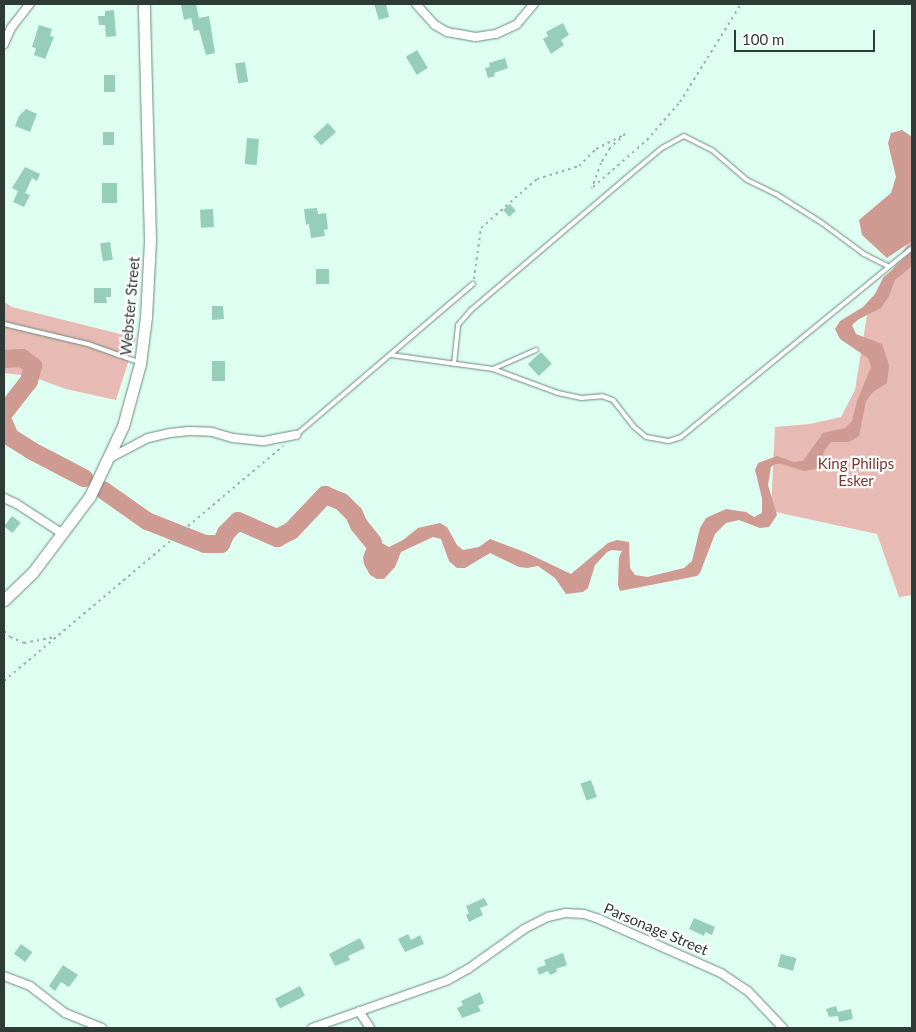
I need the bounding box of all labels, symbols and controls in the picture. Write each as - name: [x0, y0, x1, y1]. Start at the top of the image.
- scale bar: [736, 20, 877, 52]
- text: 100 m: [742, 30, 784, 48]
- street label: Webster Street: [117, 256, 143, 356]
- park label: King Philips Esker: [818, 454, 894, 489]
- street label: Parsonage Street: [601, 899, 711, 959]

